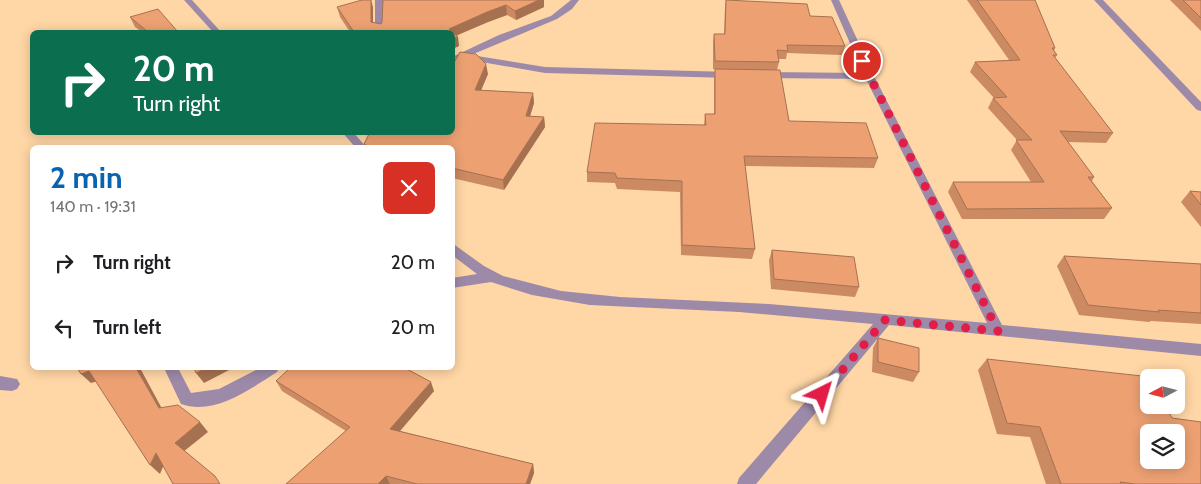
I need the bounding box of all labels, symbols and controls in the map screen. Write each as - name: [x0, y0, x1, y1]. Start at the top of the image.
- pin: [841, 40, 883, 82]
- text: 20 m: [133, 47, 215, 90]
- icon: arrive: [848, 47, 876, 75]
- icon: right: [50, 50, 115, 115]
- text: Turn right: [133, 90, 220, 117]
- text: 2 min: [50, 159, 122, 196]
- button: close: [383, 162, 435, 214]
- text: 140 m · 19:31: [50, 197, 136, 216]
- icon: right: [50, 249, 78, 277]
- text: Turn right: [93, 251, 171, 274]
- text: 20 m: [391, 251, 435, 274]
- icon: left: [50, 314, 78, 342]
- text: Turn left: [93, 316, 161, 339]
- text: 20 m: [391, 316, 435, 339]
- position arrow: [795, 367, 847, 419]
- north arrow: [1140, 369, 1185, 414]
- map controls: [1140, 369, 1185, 469]
- button: layers: [1140, 424, 1185, 469]

